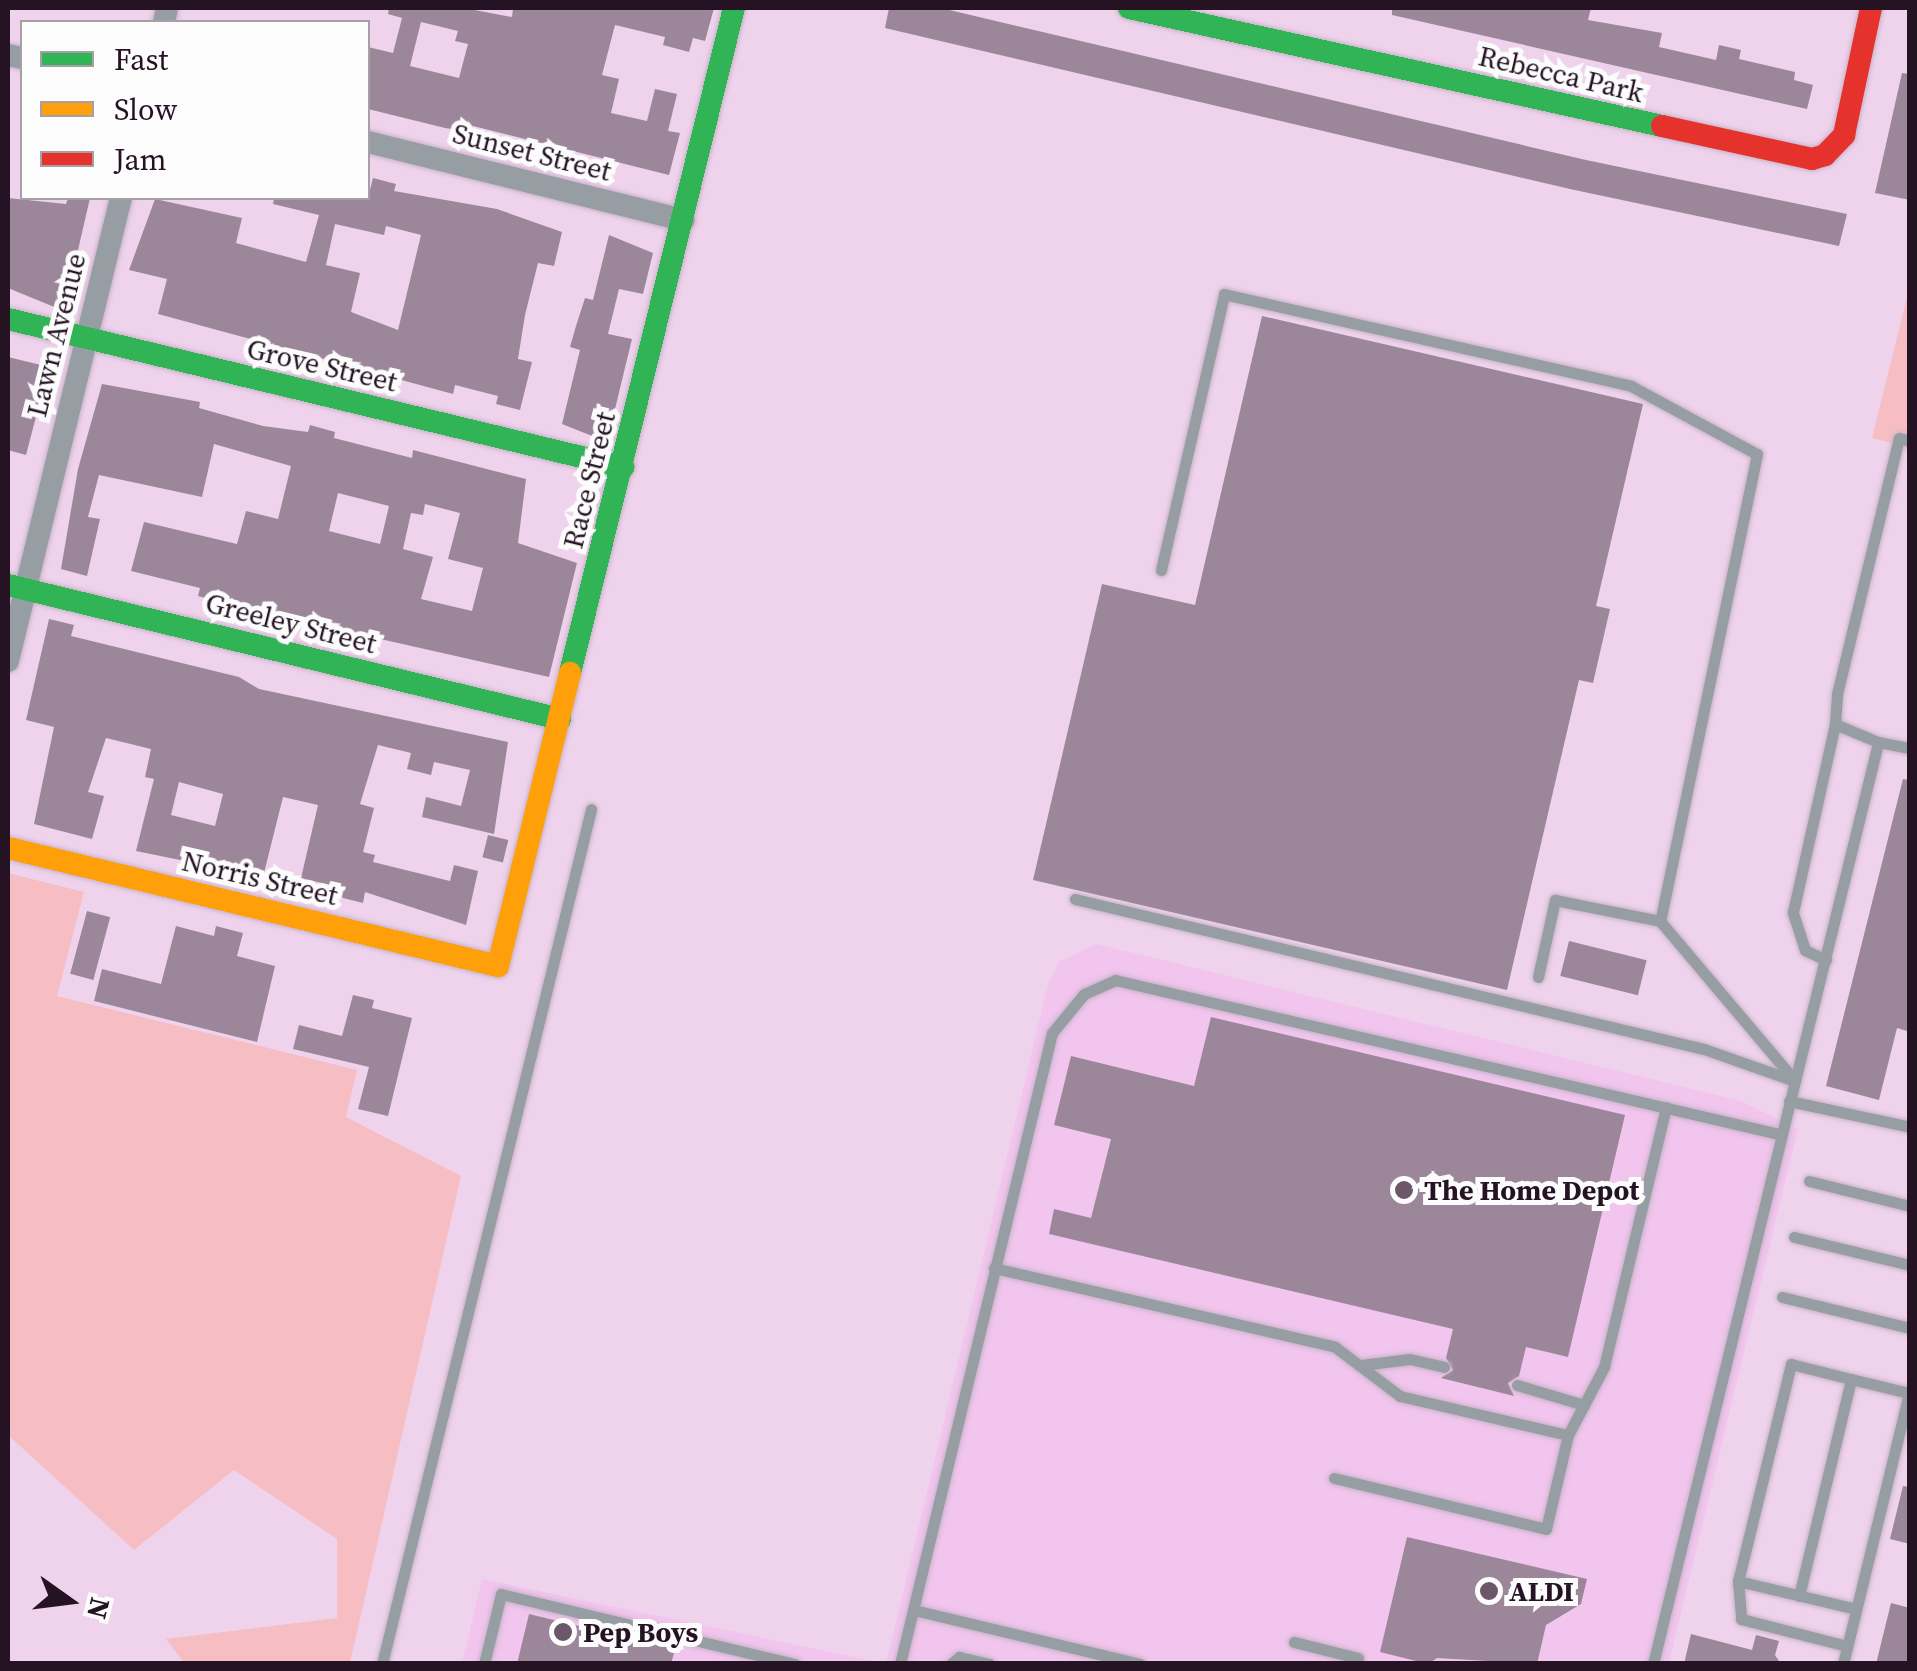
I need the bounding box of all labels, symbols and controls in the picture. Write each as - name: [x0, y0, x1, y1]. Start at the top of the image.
- legend: [20, 20, 370, 200]
- text: Fast: [114, 39, 168, 80]
- street label: Rebecca Park: [1475, 39, 1647, 109]
- text: Slow: [114, 89, 177, 130]
- street label: Sunset Street: [449, 116, 615, 188]
- text: Jam: [114, 139, 167, 180]
- street label: Lawn Avenue: [19, 250, 93, 420]
- street label: Grove Street: [244, 331, 400, 399]
- street label: Race Street: [556, 408, 622, 552]
- street label: Greeley Street: [202, 586, 380, 660]
- street label: Norris Street: [179, 844, 341, 912]
- place label: The Home Depot: [1424, 1173, 1639, 1207]
- marker: The Home Depot: [1393, 1179, 1415, 1201]
- north arrow: [20, 1551, 120, 1651]
- place label: ALDI: [1509, 1574, 1574, 1608]
- marker: ALDI: [1478, 1580, 1500, 1602]
- text: N: [78, 1594, 120, 1623]
- place label: Pep Boys: [583, 1615, 698, 1649]
- marker: Pep Boys: [552, 1621, 574, 1643]

